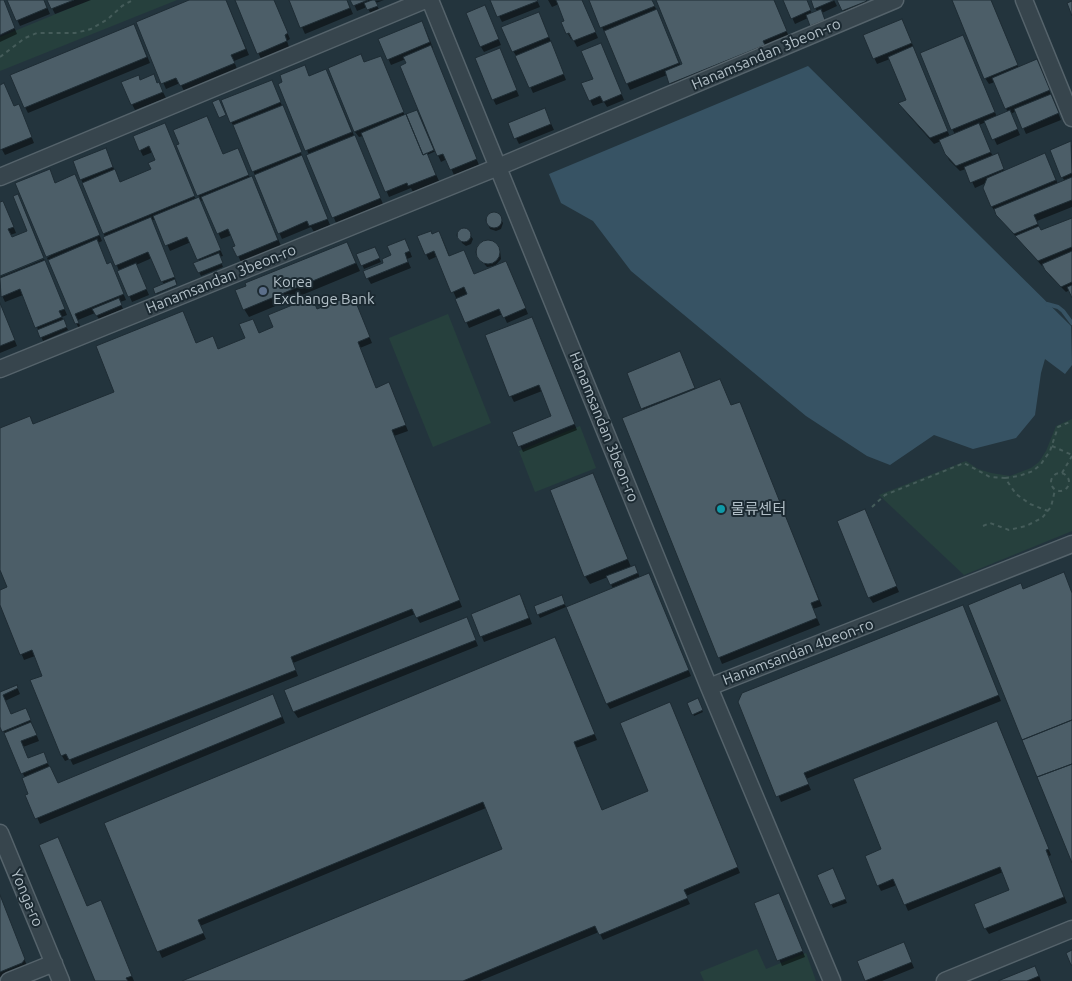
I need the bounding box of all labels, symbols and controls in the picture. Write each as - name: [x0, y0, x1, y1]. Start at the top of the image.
- street label: Hanamsandan 3beon-ro: [689, 14, 843, 94]
- street label: Hanamsandan 3beon-ro: [143, 241, 299, 317]
- place label: Korea Exchange Bank: [273, 273, 374, 308]
- marker: Korea Exchange Bank: [257, 285, 269, 297]
- street label: Hanamsandan 3beon-ro: [566, 349, 642, 505]
- place label: 물류센터: [731, 500, 786, 518]
- marker: 물류센터: [715, 503, 727, 515]
- street label: Hanamsandan 4beon-ro: [720, 615, 876, 689]
- street label: Yonga-ro: [7, 867, 47, 929]

